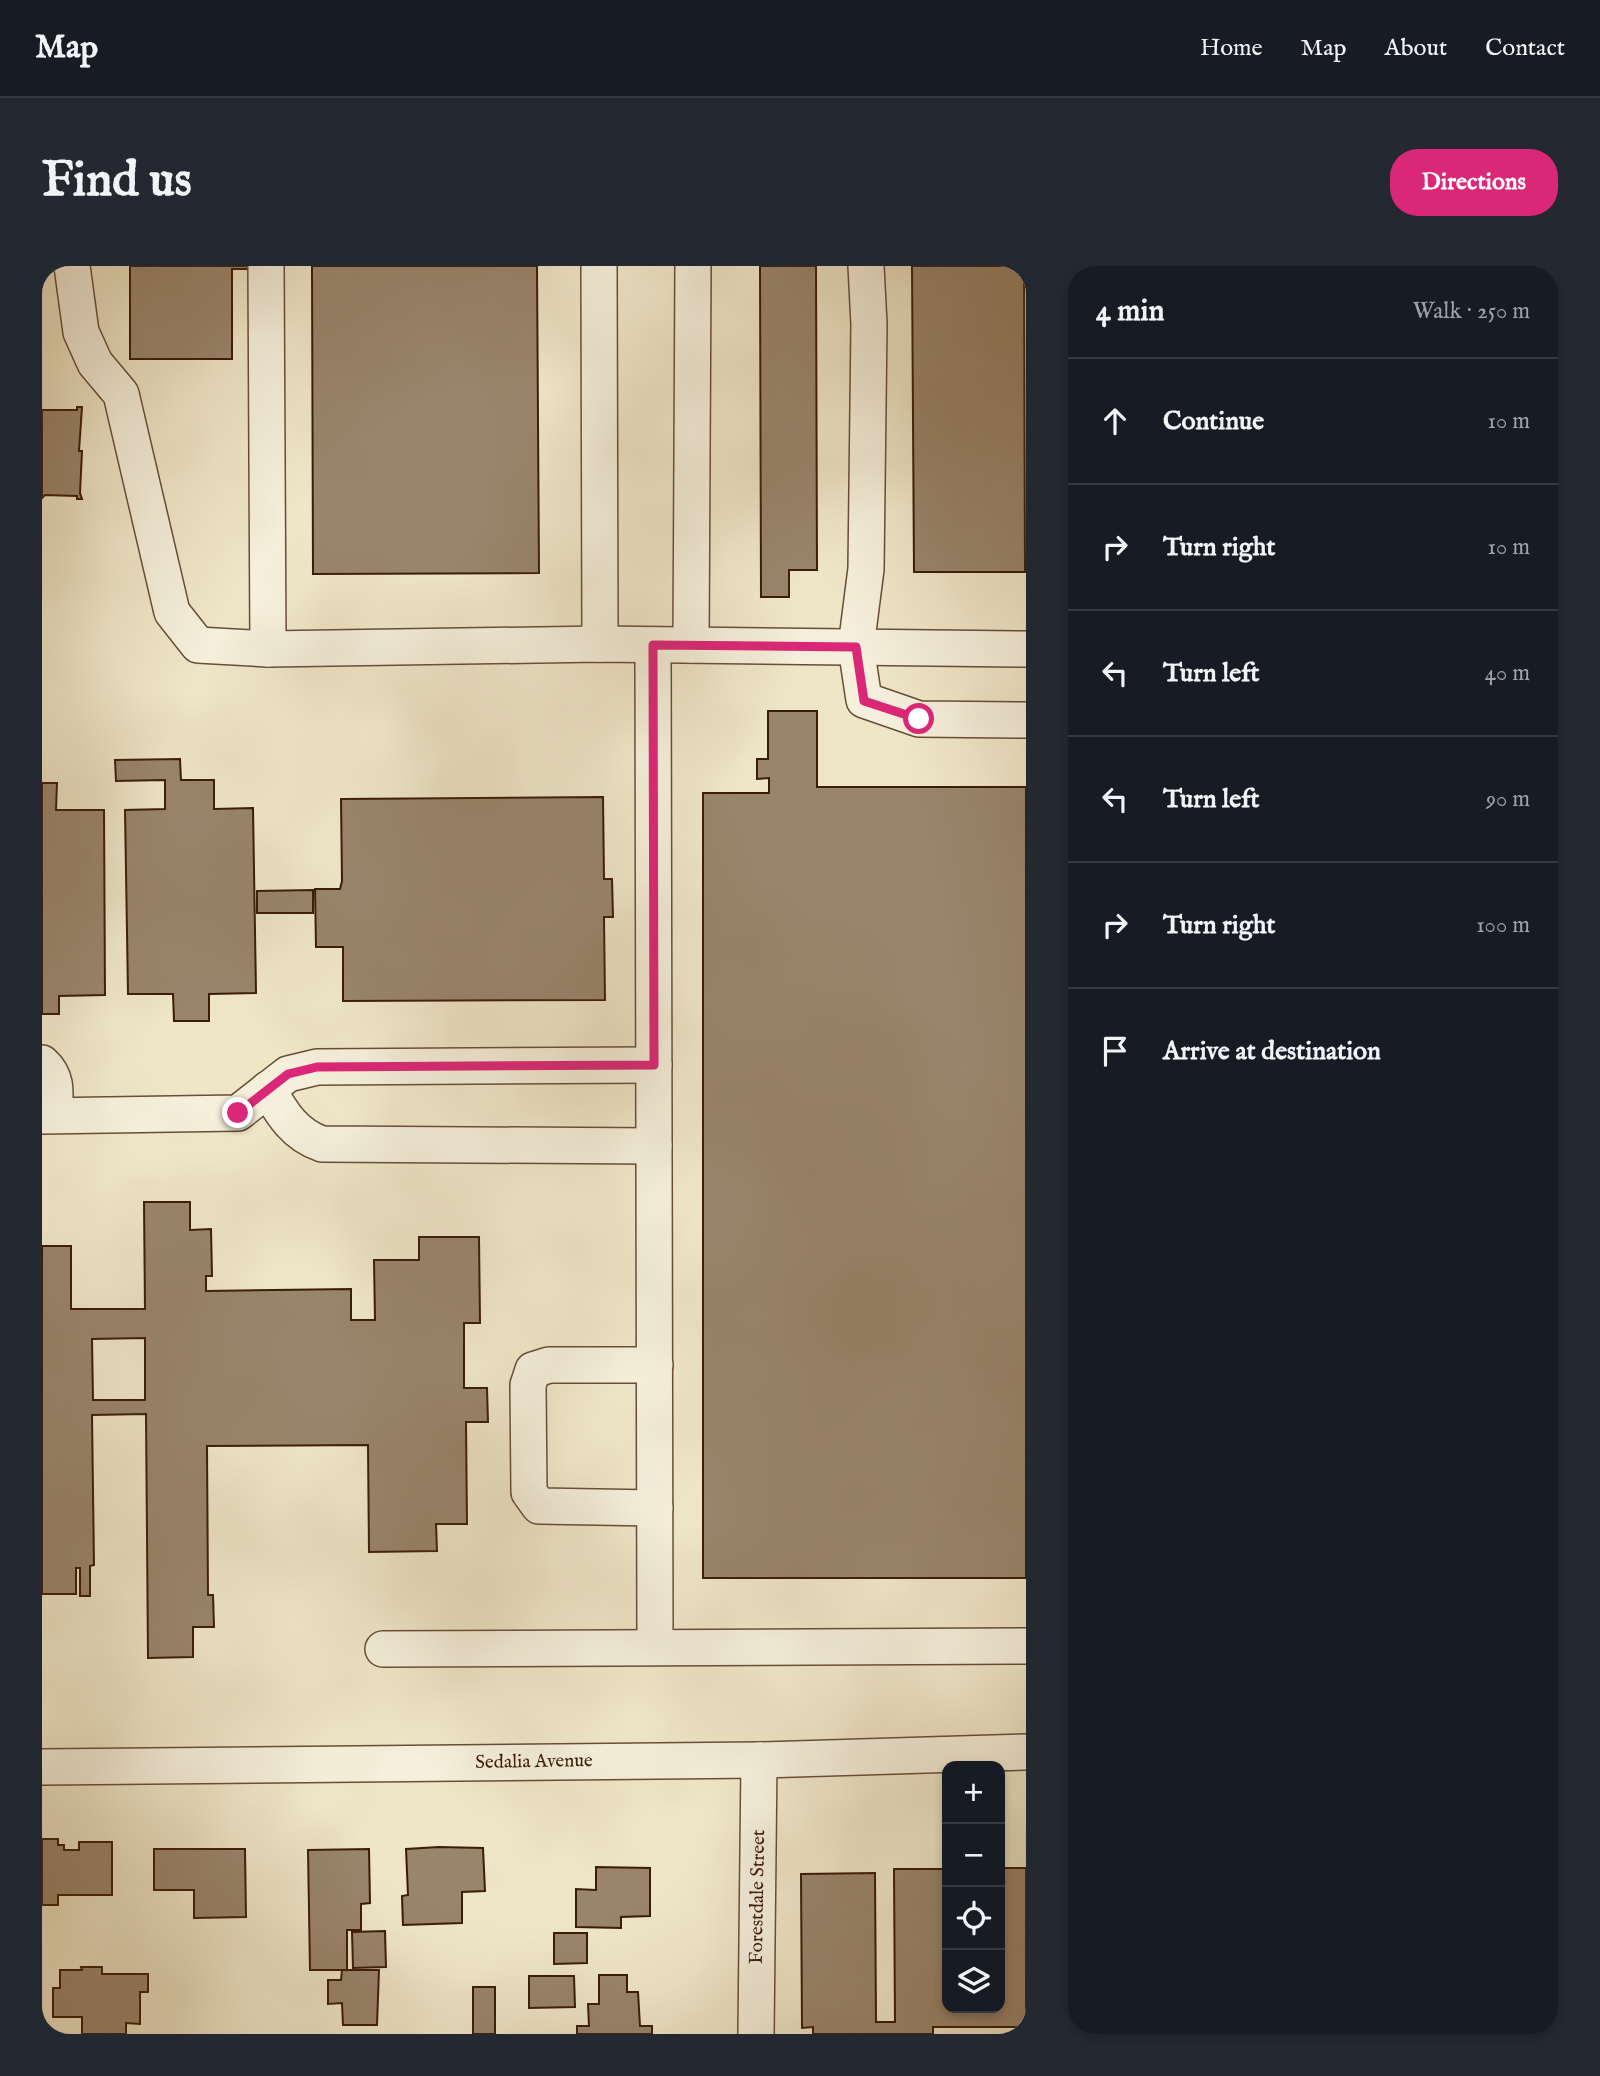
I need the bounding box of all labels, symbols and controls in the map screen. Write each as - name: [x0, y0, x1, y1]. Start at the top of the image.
- text: Map: [35, 27, 98, 69]
- text: Home: [1200, 33, 1263, 64]
- text: Map: [1301, 33, 1347, 64]
- text: About: [1385, 33, 1447, 64]
- text: Contact: [1485, 33, 1565, 64]
- button: Directions: [1390, 149, 1558, 216]
- text: Find us: [42, 151, 192, 213]
- text: 4 min: [1096, 293, 1164, 331]
- text: Walk · 250 m: [1413, 297, 1530, 326]
- icon: ahead: [1096, 402, 1134, 440]
- text: Continue: [1163, 405, 1264, 438]
- text: 10 m: [1487, 407, 1530, 436]
- icon: right: [1096, 528, 1134, 566]
- text: Turn right: [1163, 531, 1276, 564]
- text: 10 m: [1487, 533, 1530, 562]
- icon: left: [1096, 654, 1134, 692]
- text: Turn left: [1163, 657, 1260, 690]
- text: 40 m: [1485, 659, 1530, 688]
- route start: [903, 703, 934, 734]
- icon: left: [1096, 780, 1134, 818]
- text: Turn left: [1163, 783, 1260, 816]
- text: 90 m: [1486, 785, 1530, 814]
- icon: right: [1096, 906, 1134, 944]
- text: Turn right: [1163, 909, 1276, 942]
- text: 100 m: [1476, 911, 1530, 940]
- icon: arrive: [1096, 1032, 1134, 1070]
- text: Arrive at destination: [1163, 1035, 1381, 1068]
- route end: [222, 1097, 253, 1128]
- street label: Sedalia Avenue: [475, 1749, 593, 1775]
- map controls: [942, 1761, 1005, 2013]
- button: +: [942, 1761, 1005, 1824]
- button: −: [942, 1824, 1005, 1887]
- street label: Forestdale Street: [745, 1829, 771, 1964]
- button: locate: [942, 1887, 1005, 1950]
- button: layers: [942, 1950, 1005, 2013]

